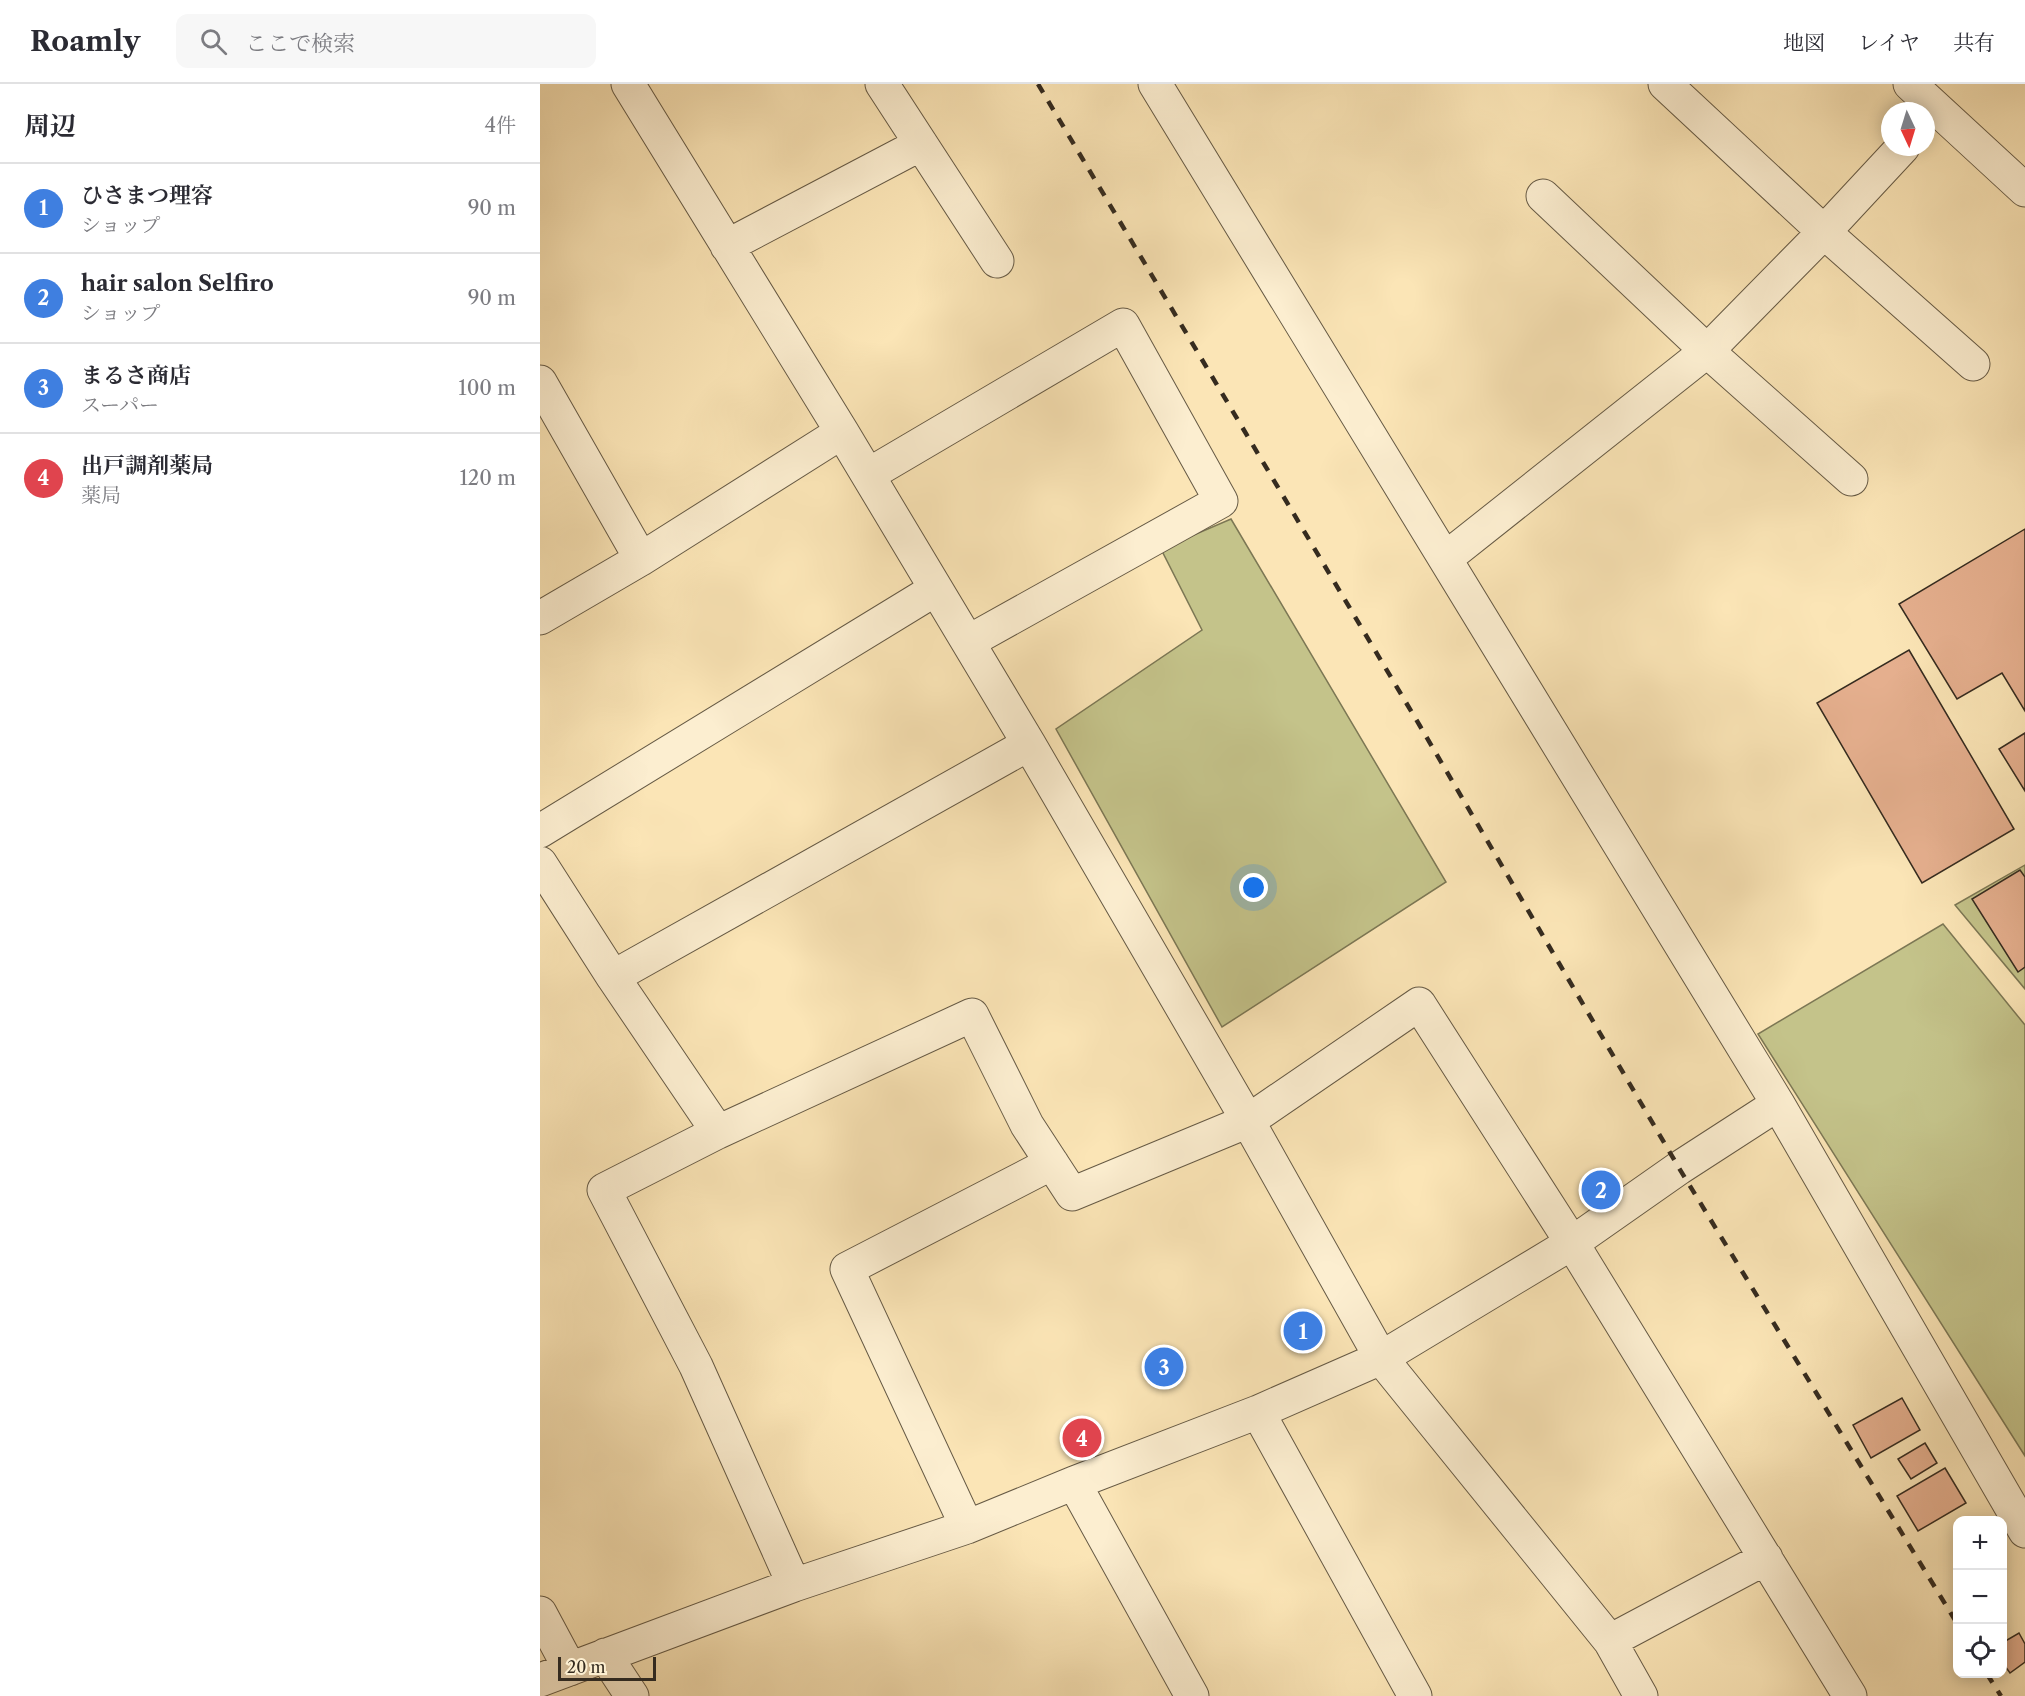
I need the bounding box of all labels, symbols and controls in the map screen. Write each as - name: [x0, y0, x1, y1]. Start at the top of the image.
- search box: [176, 14, 596, 68]
- text: Roamly: [30, 24, 140, 58]
- icon: search: [197, 25, 230, 58]
- text: ここで検索: [245, 30, 355, 57]
- text: 地図: [1783, 30, 1825, 55]
- text: レイヤ: [1858, 30, 1920, 55]
- text: 共有: [1953, 30, 1995, 55]
- north arrow: [1881, 102, 1935, 156]
- text: 周辺: [24, 110, 76, 142]
- text: 4件: [484, 113, 516, 137]
- text: ひさまつ理容: [81, 182, 213, 209]
- text: 1: [39, 196, 48, 220]
- text: 90 m: [468, 196, 516, 220]
- text: ショップ: [81, 213, 161, 237]
- text: hair salon Selfiro: [81, 270, 274, 297]
- text: 2: [38, 286, 49, 310]
- text: 90 m: [468, 286, 516, 310]
- text: ショップ: [81, 301, 161, 325]
- text: まるさ商店: [81, 362, 191, 389]
- text: 3: [38, 376, 49, 400]
- text: 100 m: [458, 376, 516, 400]
- text: スーパー: [81, 393, 159, 417]
- text: 出戸調剤薬局: [81, 452, 213, 479]
- text: 4: [38, 466, 49, 490]
- text: 120 m: [459, 466, 516, 490]
- text: 薬局: [81, 483, 121, 507]
- your location: [1239, 873, 1268, 902]
- pin: 2: [1582, 1168, 1620, 1212]
- pin: 1: [1284, 1308, 1323, 1354]
- pin: 3: [1144, 1344, 1184, 1390]
- pin: 4: [1062, 1416, 1102, 1460]
- map controls: [1953, 1516, 2007, 1678]
- button: +: [1953, 1516, 2007, 1570]
- button: −: [1953, 1570, 2007, 1624]
- button: locate: [1953, 1624, 2007, 1678]
- scale bar: [558, 1654, 656, 1682]
- text: 20 m: [567, 1657, 606, 1677]

